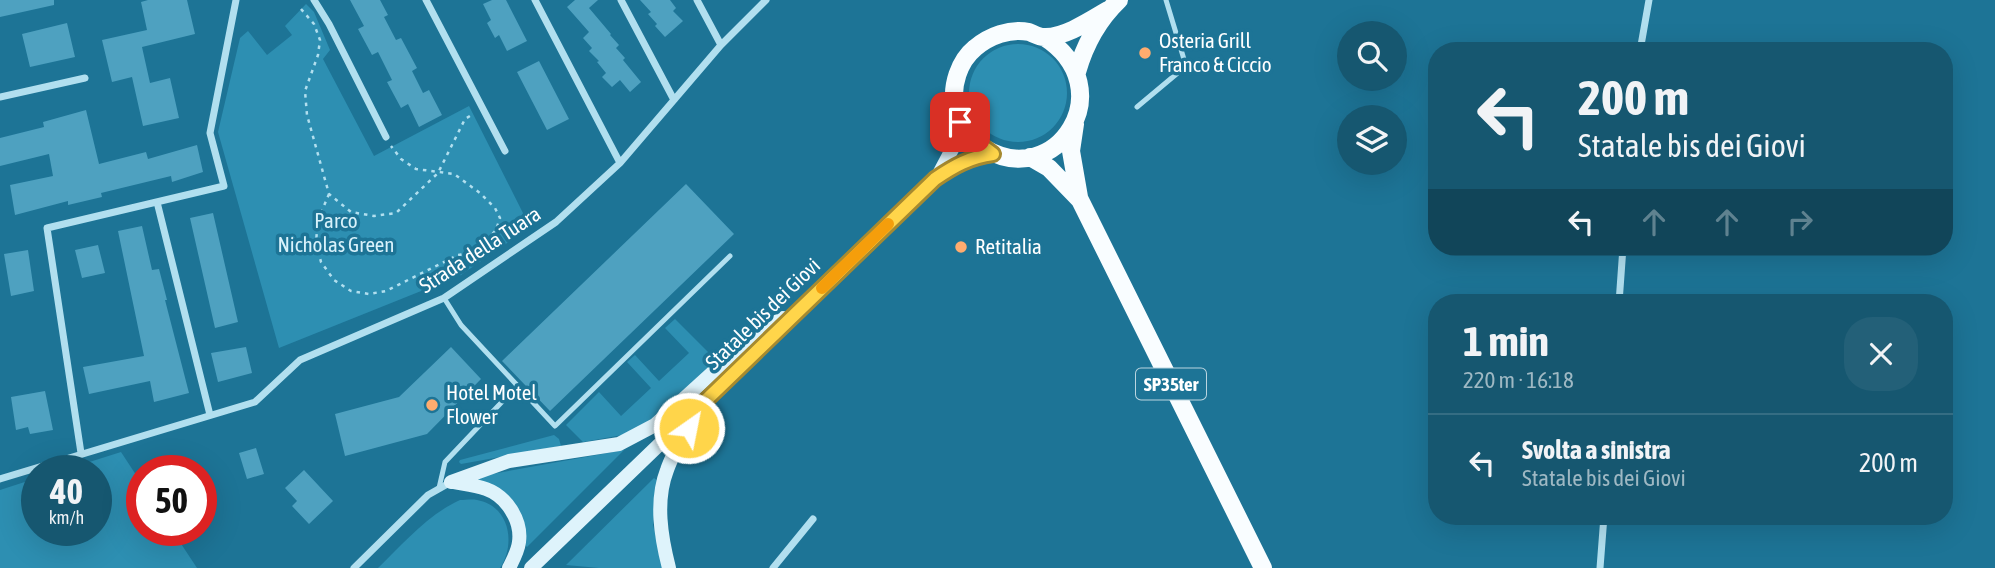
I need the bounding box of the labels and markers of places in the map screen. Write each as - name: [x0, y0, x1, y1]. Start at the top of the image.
- place label: Osteria Grill Franco & Ciccio: [1159, 28, 1272, 76]
- marker: Osteria Grill Franco & Ciccio: [1137, 45, 1153, 61]
- pin: [930, 92, 990, 152]
- place label: Retitalia: [975, 234, 1042, 258]
- marker: Retitalia: [953, 239, 969, 255]
- place label: Hotel Motel Flower: [446, 380, 537, 428]
- marker: Hotel Motel Flower: [424, 397, 440, 413]

